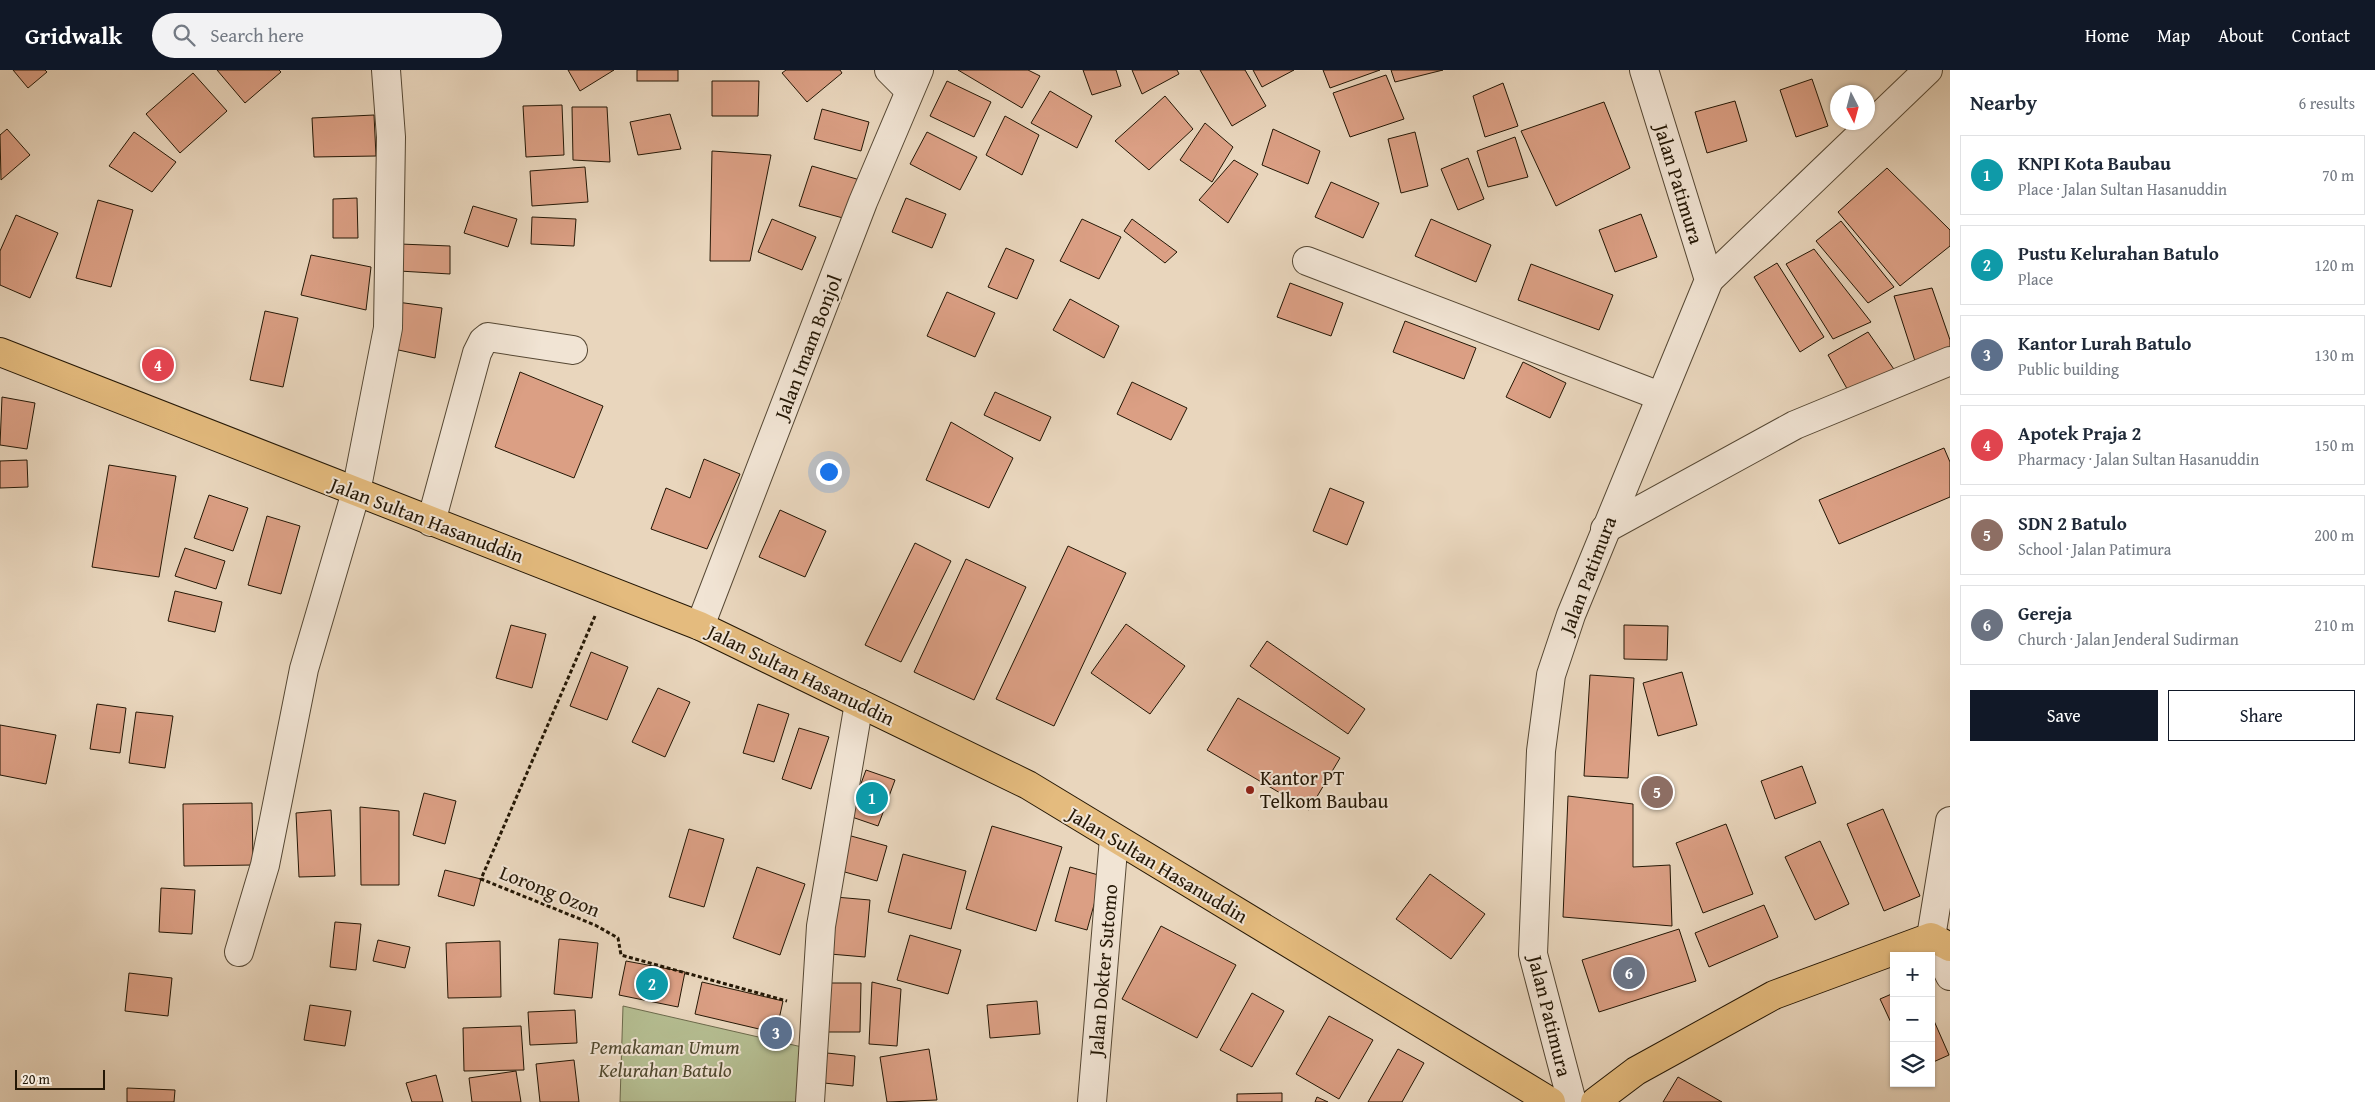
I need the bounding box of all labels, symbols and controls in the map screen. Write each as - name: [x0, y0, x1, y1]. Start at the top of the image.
- search box: [152, 13, 502, 58]
- text: Gridwalk: [25, 18, 122, 53]
- icon: search: [170, 21, 198, 49]
- text: Search here: [210, 21, 304, 49]
- text: Home: [2085, 22, 2129, 49]
- text: Map: [2157, 22, 2190, 49]
- text: About: [2218, 22, 2264, 49]
- text: Contact: [2292, 22, 2350, 49]
- north arrow: [1830, 85, 1875, 130]
- text: Nearby: [1970, 87, 2037, 118]
- text: 6 results: [2298, 91, 2355, 115]
- street label: Jalan Patimura: [1647, 117, 1712, 248]
- text: KNPI Kota Baubau: [2018, 149, 2171, 177]
- text: 1: [1983, 163, 1991, 187]
- text: 70 m: [2322, 163, 2354, 187]
- text: Place · Jalan Sultan Hasanuddin: [2018, 177, 2227, 201]
- text: Pustu Kelurahan Batulo: [2018, 239, 2219, 267]
- text: 2: [1983, 253, 1991, 277]
- text: 120 m: [2314, 253, 2354, 277]
- text: Place: [2018, 267, 2053, 291]
- street label: Jalan Imam Bonjol: [765, 270, 849, 426]
- text: Kantor Lurah Batulo: [2018, 329, 2191, 357]
- text: 3: [1983, 343, 1991, 367]
- text: 130 m: [2314, 343, 2354, 367]
- pin: 4: [142, 346, 174, 384]
- text: Public building: [2018, 357, 2119, 381]
- text: Apotek Praja 2: [2018, 419, 2141, 447]
- text: 4: [1983, 433, 1991, 457]
- text: 150 m: [2314, 433, 2354, 457]
- text: Pharmacy · Jalan Sultan Hasanuddin: [2018, 447, 2259, 471]
- your location: [816, 459, 842, 485]
- street label: Jalan Sultan Hasanuddin: [323, 468, 528, 570]
- text: SDN 2 Batulo: [2018, 509, 2127, 537]
- street label: Jalan Patimura: [1551, 511, 1623, 641]
- text: 5: [1983, 523, 1991, 547]
- text: 200 m: [2314, 523, 2354, 547]
- text: School · Jalan Patimura: [2018, 537, 2171, 561]
- text: Gereja: [2018, 599, 2072, 627]
- text: 6: [1983, 613, 1991, 637]
- text: 210 m: [2314, 613, 2354, 637]
- street label: Jalan Sultan Hasanuddin: [700, 615, 900, 733]
- text: Church · Jalan Jenderal Sudirman: [2018, 627, 2239, 651]
- button: Save: [1970, 690, 2158, 741]
- button: Share: [2168, 690, 2355, 741]
- place label: Kantor PT Telkom Baubau: [1260, 763, 1389, 815]
- pin: 5: [1641, 773, 1673, 811]
- pin: 1: [856, 779, 888, 817]
- marker: Kantor PT Telkom Baubau: [1244, 784, 1256, 796]
- street label: Jalan Sultan Hasanuddin: [1060, 798, 1254, 930]
- street label: Lorong Ozon: [496, 857, 605, 924]
- street label: Jalan Dokter Sutomo: [1080, 883, 1124, 1060]
- street label: Jalan Patimura: [1521, 949, 1580, 1080]
- map controls: [1890, 952, 1935, 1087]
- button: +: [1890, 952, 1935, 997]
- pin: 6: [1613, 954, 1645, 992]
- pin: 2: [636, 965, 668, 1003]
- button: −: [1890, 997, 1935, 1042]
- pin: 3: [760, 1014, 792, 1052]
- park label: Pemakaman Umum Kelurahan Batulo: [589, 1032, 740, 1084]
- button: layers: [1890, 1042, 1935, 1087]
- scale bar: [15, 1067, 105, 1090]
- text: 20 m: [22, 1069, 50, 1089]

